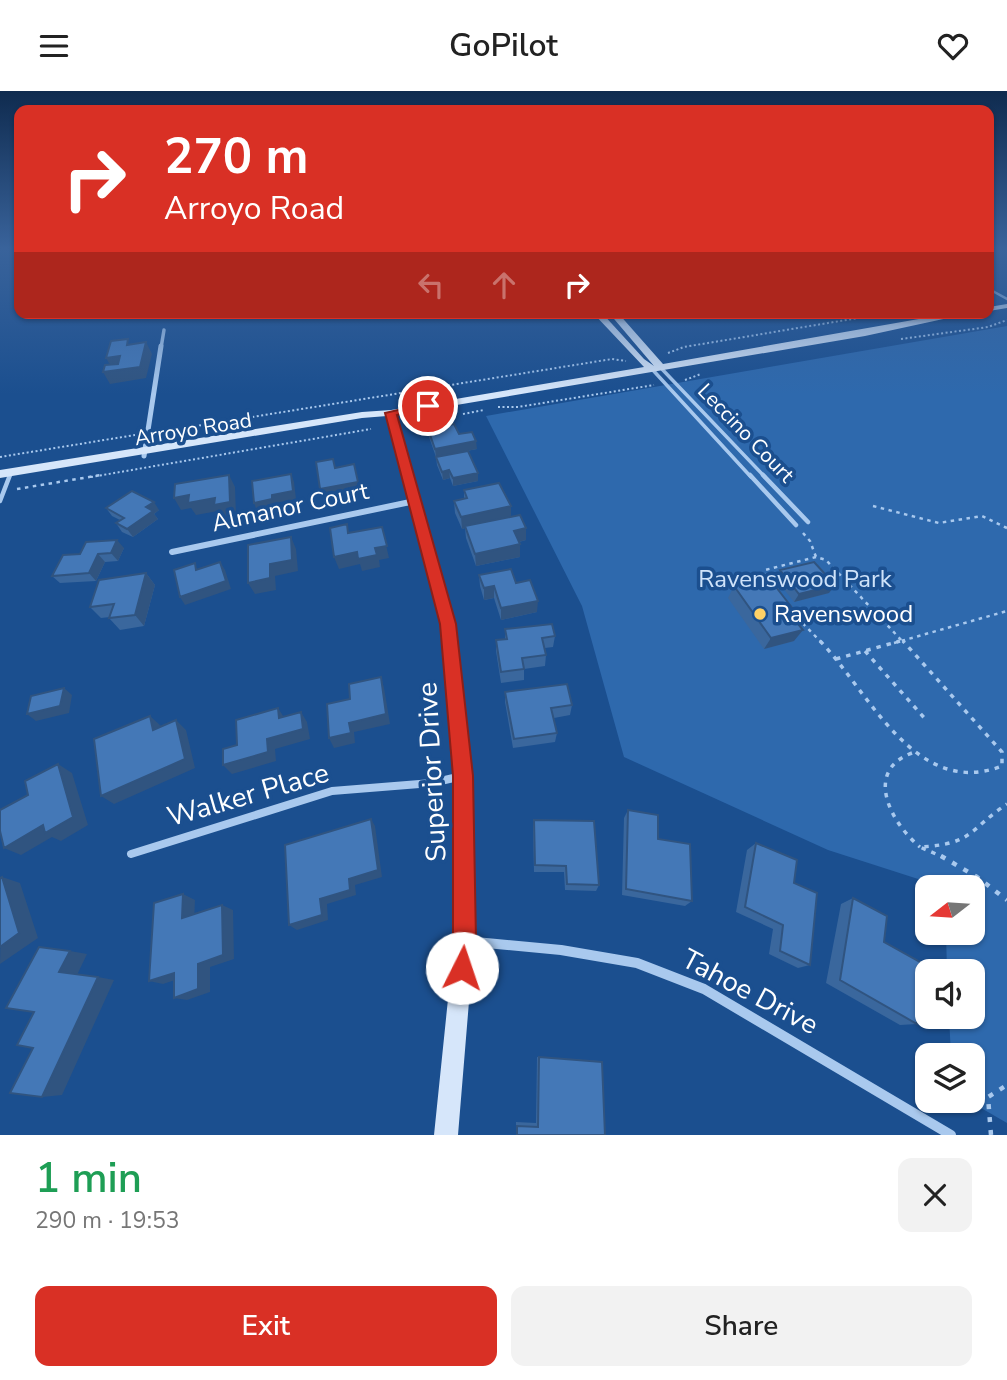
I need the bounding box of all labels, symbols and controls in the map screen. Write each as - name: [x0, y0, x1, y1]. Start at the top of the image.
- text: GoPilot: [449, 24, 558, 67]
- icon: menu: [35, 27, 73, 65]
- icon: heart: [934, 27, 972, 65]
- text: 270 m: [164, 123, 308, 190]
- icon: right: [49, 133, 140, 224]
- text: Arroyo Road: [164, 187, 344, 230]
- icon: left: [412, 266, 450, 304]
- icon: ahead: [485, 266, 523, 304]
- icon: right: [558, 266, 596, 304]
- pin: [398, 376, 458, 436]
- street label: Leccino Court: [692, 377, 801, 489]
- icon: arrive: [409, 387, 447, 425]
- street label: Arroyo Road: [132, 406, 254, 452]
- street label: Almanor Court: [209, 475, 372, 539]
- park label: Ravenswood Park: [698, 563, 893, 595]
- place label: Ravenswood: [774, 598, 913, 630]
- marker: Ravenswood: [752, 606, 768, 622]
- street label: Superior Drive: [408, 681, 456, 863]
- street label: Walker Place: [163, 754, 333, 836]
- north arrow: [915, 875, 985, 945]
- map controls: [915, 875, 985, 1113]
- position arrow: [425, 931, 499, 1005]
- street label: Tahoe Drive: [675, 940, 825, 1044]
- button: sound: [915, 959, 985, 1029]
- button: layers: [915, 1043, 985, 1113]
- text: 1 min: [35, 1150, 142, 1207]
- button: close: [898, 1158, 972, 1232]
- text: 290 m · 19:53: [35, 1205, 180, 1236]
- button: Exit: [35, 1286, 497, 1366]
- button: Share: [511, 1286, 972, 1366]

